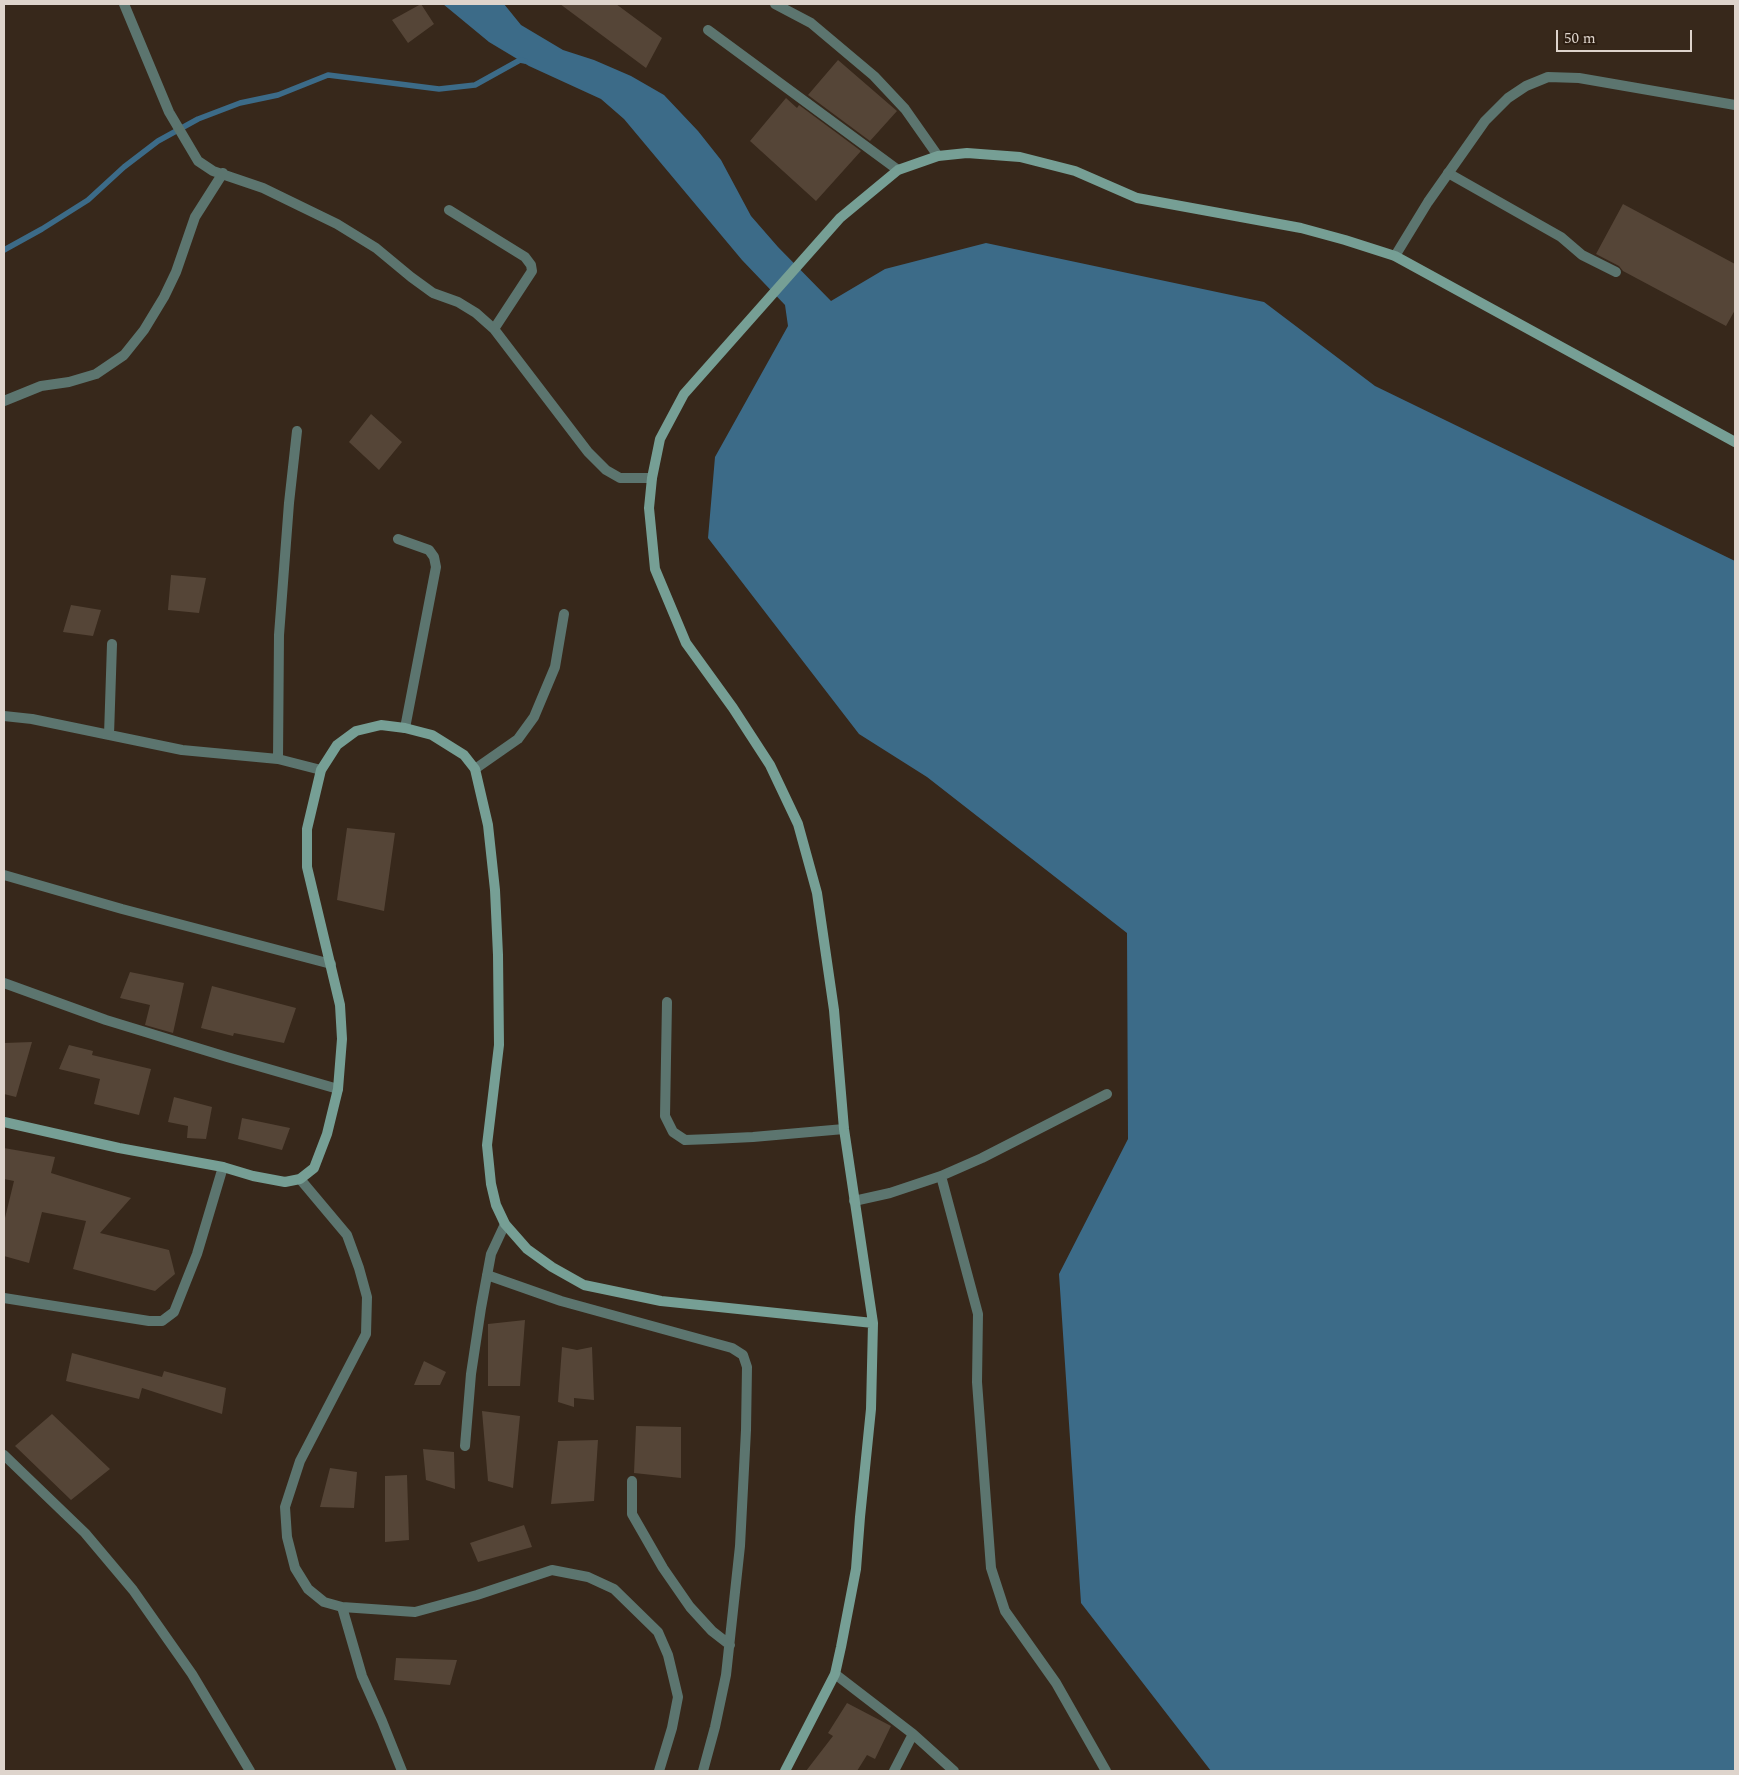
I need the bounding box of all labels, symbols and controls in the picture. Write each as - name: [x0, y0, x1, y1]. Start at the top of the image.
- scale bar: [1559, 20, 1695, 52]
- text: 50 m: [1564, 27, 1596, 50]

